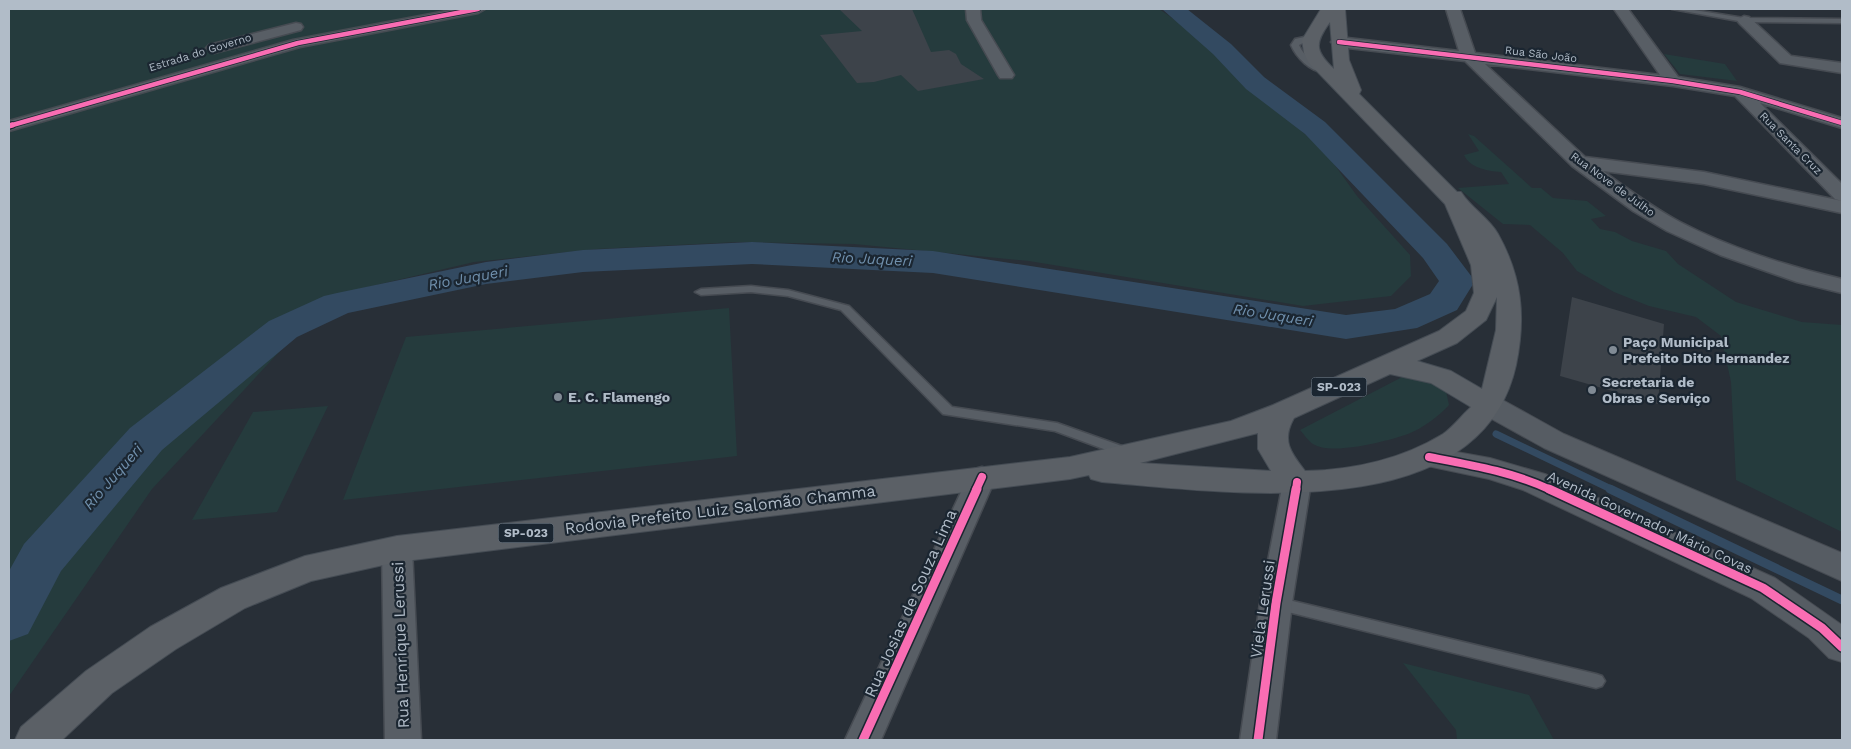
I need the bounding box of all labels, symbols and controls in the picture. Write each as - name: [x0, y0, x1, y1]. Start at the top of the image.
- street label: Estrada do Governo: [147, 31, 253, 74]
- street label: Rua São João: [1504, 44, 1578, 65]
- street label: Rua Santa Cruz: [1757, 110, 1825, 177]
- street label: Rua Nove de Julho: [1568, 150, 1657, 219]
- water label: Rio Juqueri: [831, 248, 914, 270]
- water label: Rio Juqueri: [427, 262, 510, 294]
- water label: Rio Juqueri: [1232, 300, 1315, 330]
- place label: Paço Municipal Prefeito Dito Hernandez: [1623, 334, 1789, 366]
- marker: Paço Municipal Prefeito Dito Hernandez: [1607, 344, 1619, 356]
- place label: Secretaria de Obras e Serviço: [1602, 374, 1710, 406]
- road number: SP-023: [1312, 378, 1366, 397]
- marker: Secretaria de Obras e Serviço: [1586, 384, 1598, 396]
- place label: E. C. Flamengo: [568, 389, 670, 405]
- marker: E. C. Flamengo: [552, 391, 564, 403]
- water label: Rio Juqueri: [80, 440, 147, 513]
- street label: Avenida Governador Mário Covas: [1545, 467, 1755, 577]
- street label: Rodovia Prefeito Luiz Salomão Chamma: [564, 481, 876, 538]
- street label: Rua Josias de Souza Lima: [860, 506, 961, 700]
- road number: SP-023: [498, 524, 554, 542]
- street label: Viela Lerussi: [1246, 559, 1279, 659]
- street label: Rua Henrique Lerussi: [388, 561, 413, 729]

